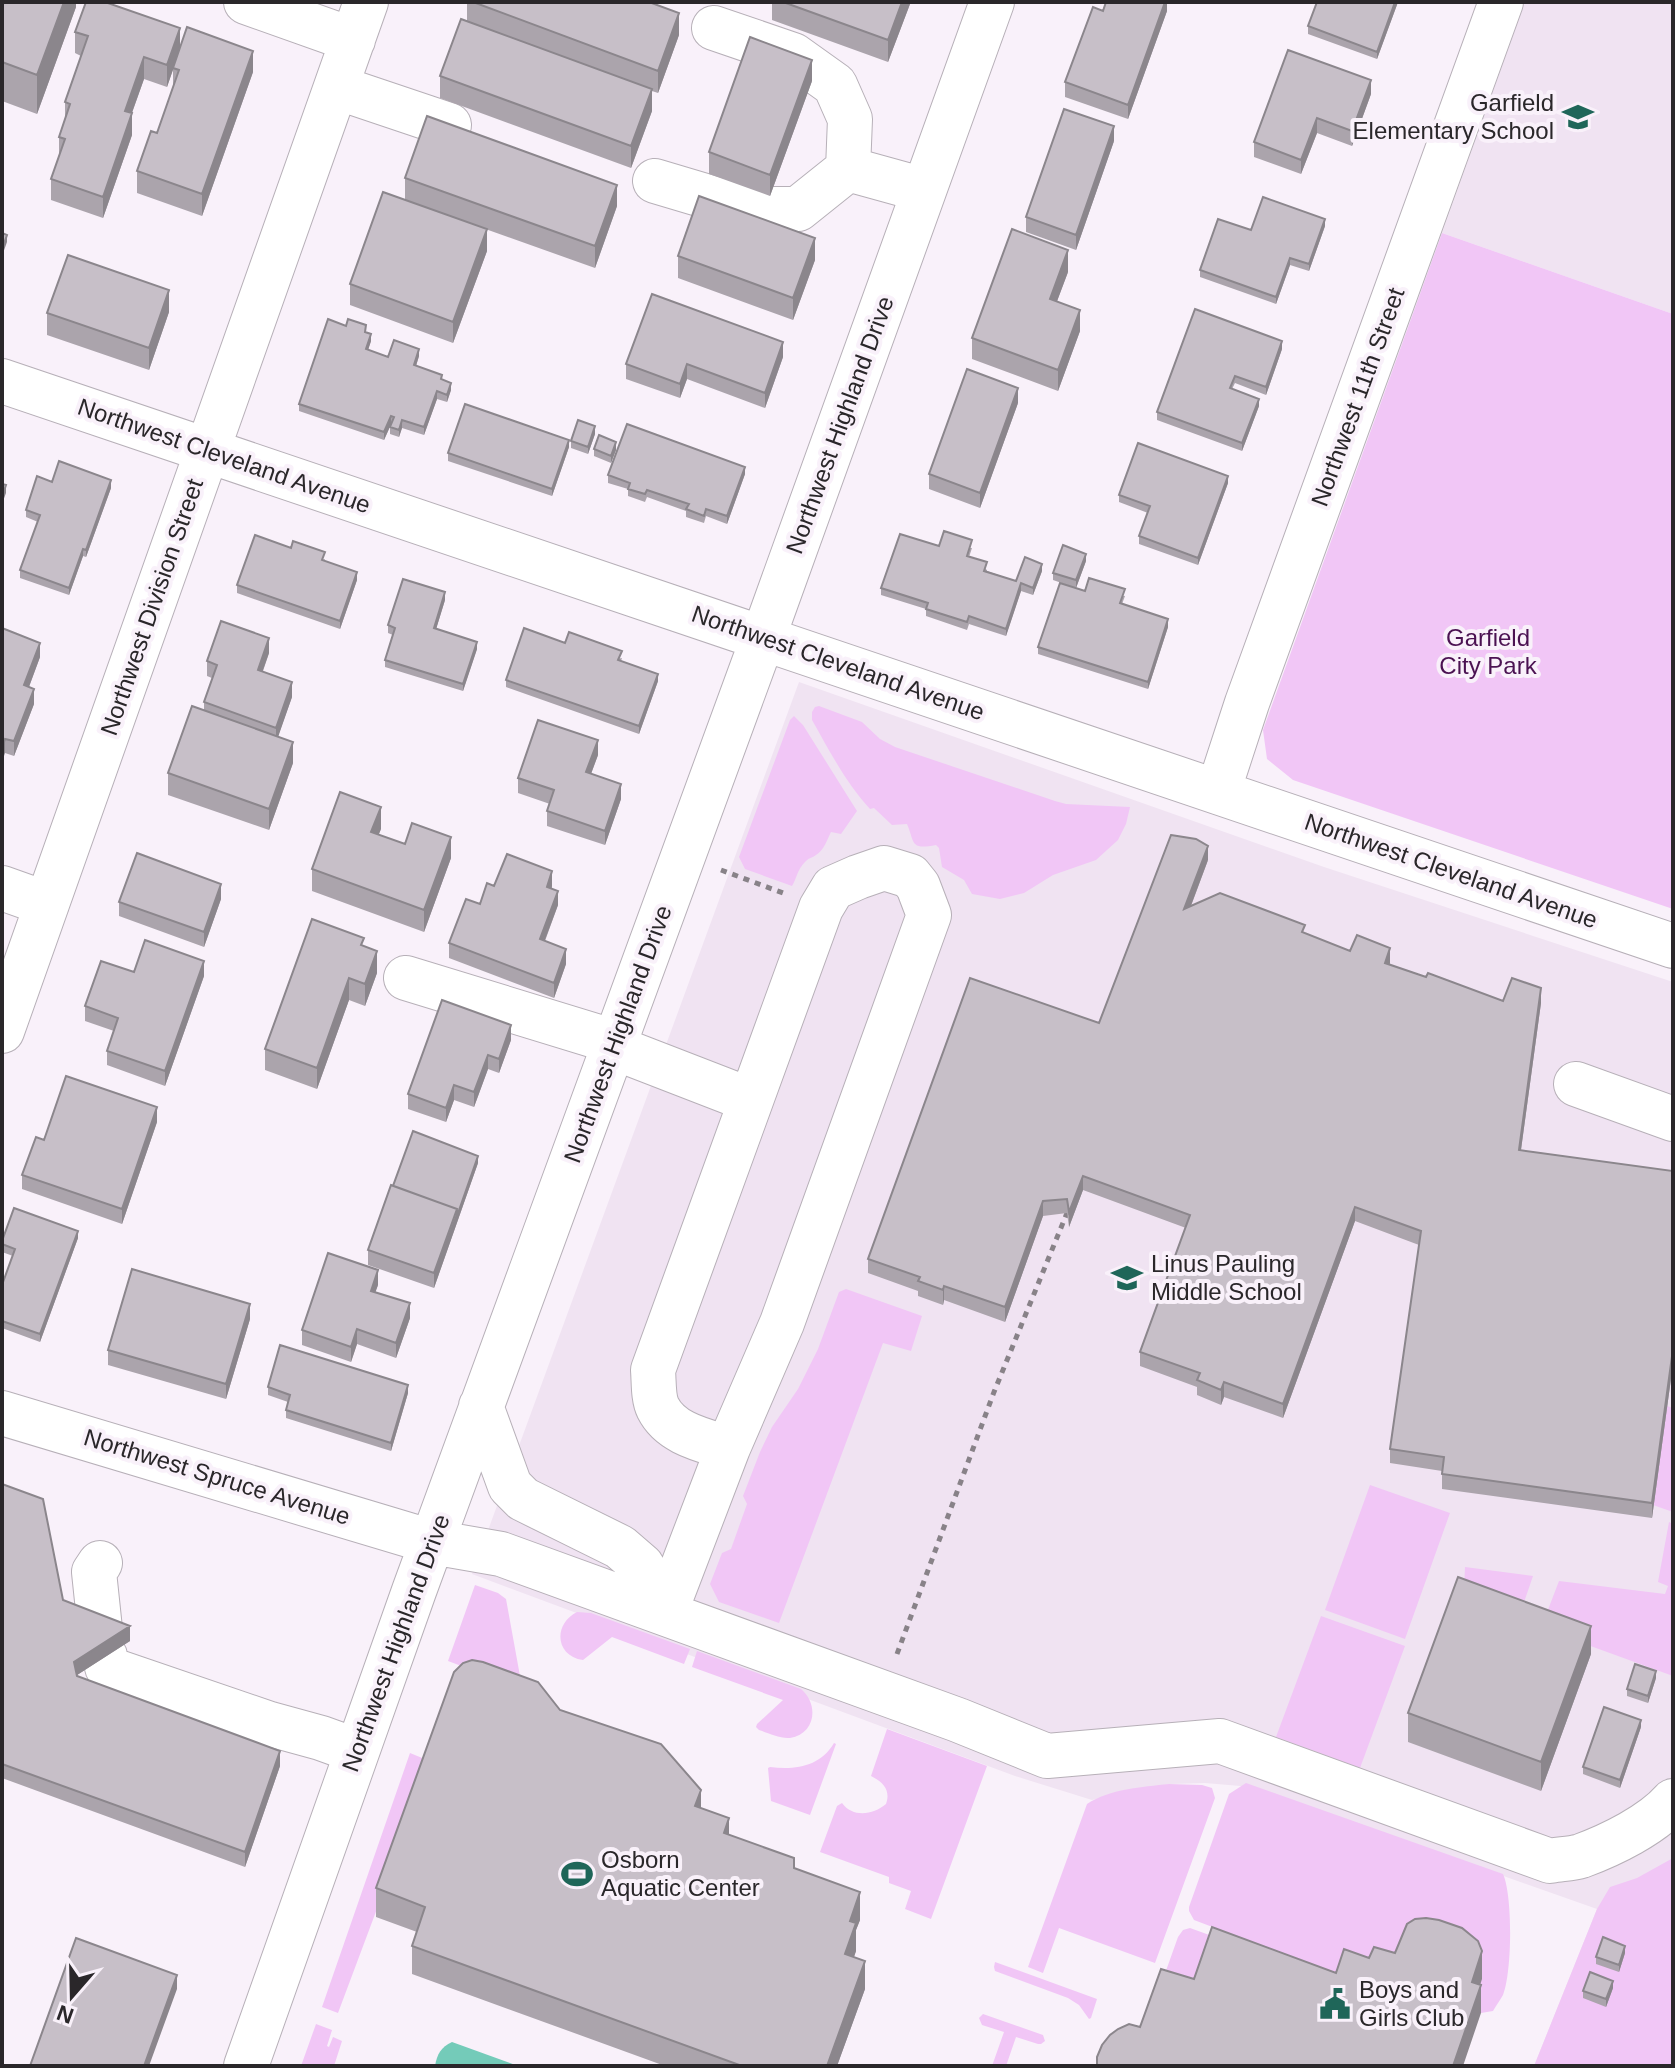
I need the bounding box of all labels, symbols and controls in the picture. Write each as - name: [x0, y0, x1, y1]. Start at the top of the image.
- place label: Garfield Elementary School: [1353, 89, 1554, 144]
- school or university icon: Garfield Elementary School: [1561, 100, 1595, 134]
- street label: Northwest 11th Street: [1305, 284, 1410, 510]
- street label: Northwest Highland Drive: [780, 292, 899, 557]
- street label: Northwest Cleveland Avenue: [74, 393, 374, 518]
- street label: Northwest Division Street: [95, 475, 208, 739]
- street label: Northwest Cleveland Avenue: [688, 600, 988, 725]
- park label: Garfield City Park: [1439, 624, 1538, 679]
- street label: Northwest Cleveland Avenue: [1301, 808, 1601, 933]
- street label: Northwest Highland Drive: [558, 901, 677, 1166]
- place label: Linus Pauling Middle School: [1151, 1250, 1302, 1305]
- school or university icon: Linus Pauling Middle School: [1110, 1261, 1144, 1295]
- street label: Northwest Spruce Avenue: [81, 1423, 354, 1530]
- street label: Northwest Highland Drive: [336, 1510, 455, 1775]
- place label: Osborn Aquatic Center: [601, 1846, 760, 1901]
- sports icon: Osborn Aquatic Center: [560, 1857, 594, 1891]
- north arrow: [32, 1956, 112, 2036]
- place label: Boys and Girls Club: [1359, 1976, 1464, 2031]
- public building icon: Boys and Girls Club: [1318, 1987, 1352, 2021]
- text: N: [54, 2000, 77, 2029]

